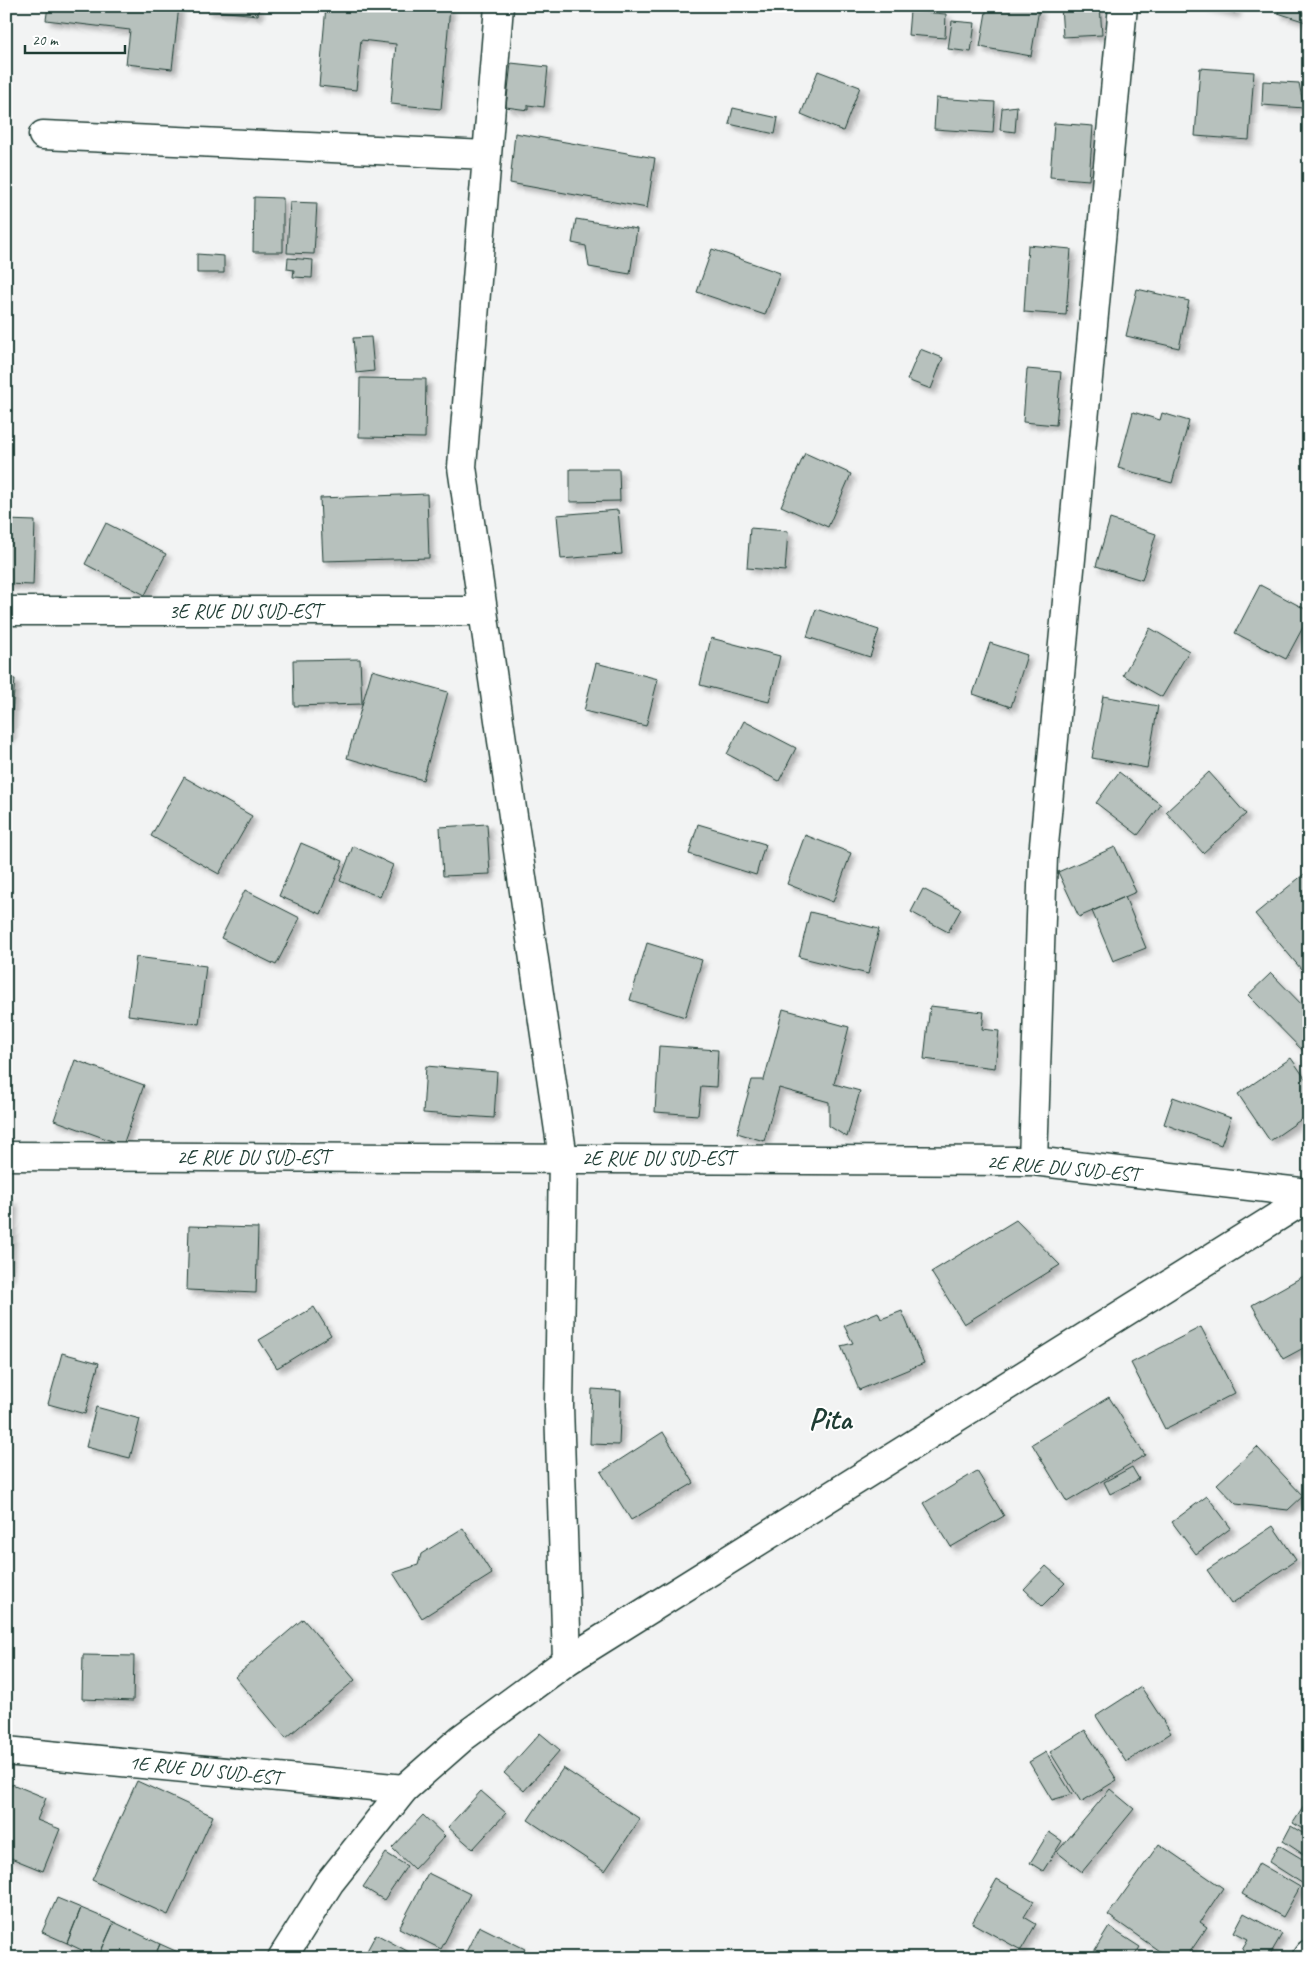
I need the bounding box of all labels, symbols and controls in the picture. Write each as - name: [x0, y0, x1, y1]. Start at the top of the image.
- scale bar: [25, 22, 125, 54]
- text: 20 m: [32, 31, 59, 50]
- street label: 3E RUE DU SUD-EST: [169, 599, 326, 624]
- street label: 2E RUE DU SUD-EST: [177, 1145, 334, 1170]
- street label: 2E RUE DU SUD-EST: [582, 1146, 739, 1171]
- street label: 2E RUE DU SUD-EST: [986, 1149, 1145, 1188]
- district label: Pita: [809, 1400, 854, 1438]
- street label: 1E RUE DU SUD-EST: [128, 1750, 287, 1791]

